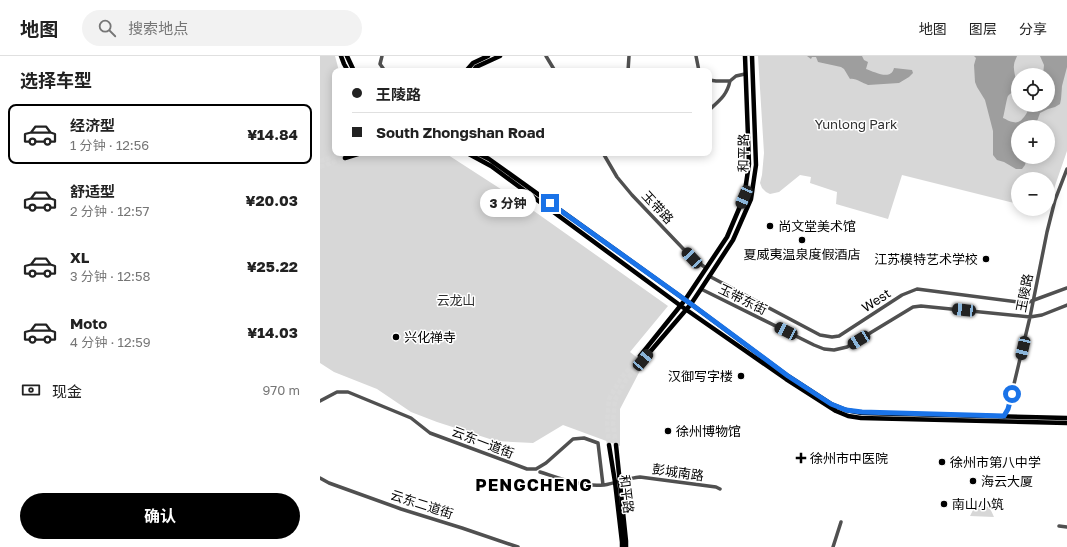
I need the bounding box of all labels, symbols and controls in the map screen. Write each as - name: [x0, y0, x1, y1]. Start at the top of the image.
- search box: [82, 10, 362, 46]
- text: 地图: [20, 17, 58, 40]
- icon: search: [96, 17, 118, 39]
- text: 搜索地点: [128, 19, 188, 37]
- text: 地图: [919, 20, 947, 37]
- text: 图层: [969, 20, 997, 37]
- text: 分享: [1019, 20, 1047, 37]
- map controls: [1011, 68, 1055, 216]
- button: locate: [1011, 68, 1055, 112]
- text: 选择车型: [20, 69, 92, 91]
- text: 王陵路: [376, 85, 421, 103]
- icon: car: [22, 116, 58, 152]
- text: 经济型: [70, 116, 115, 134]
- park label: Yunlong Park: [815, 116, 898, 132]
- button: +: [1011, 120, 1055, 164]
- text: South Zhongshan Road: [376, 123, 545, 141]
- text: ¥14.84: [247, 125, 298, 143]
- street label: 和平路: [735, 133, 751, 173]
- text: 1 分钟 · 12:56: [70, 137, 149, 153]
- button: −: [1011, 172, 1055, 216]
- icon: car: [22, 182, 58, 218]
- text: 舒适型: [70, 182, 115, 200]
- car: [734, 184, 754, 210]
- street label: 玉带路: [639, 187, 677, 227]
- callout: 3 分钟: [480, 189, 536, 217]
- text: ¥20.03: [245, 191, 298, 209]
- route end: [541, 194, 559, 212]
- text: 3 分钟: [489, 195, 527, 211]
- text: 2 分钟 · 12:57: [70, 203, 149, 219]
- place label: 尚文堂美术馆: [778, 218, 856, 234]
- marker: 尚文堂美术馆: [765, 221, 775, 231]
- marker: 夏威夷温泉度假酒店: [797, 235, 807, 245]
- car: [679, 245, 705, 271]
- place label: 夏威夷温泉度假酒店: [743, 246, 861, 262]
- icon: car: [22, 248, 58, 284]
- text: XL: [70, 248, 89, 266]
- place label: 江苏模特艺术学校: [874, 251, 978, 267]
- marker: 江苏模特艺术学校: [981, 254, 991, 264]
- text: ¥25.22: [247, 257, 298, 275]
- text: 3 分钟 · 12:58: [70, 268, 150, 284]
- street label: 王陵路: [1012, 272, 1036, 314]
- street label: 玉带东街: [716, 280, 770, 318]
- street label: West: [858, 285, 894, 315]
- park label: 云龙山: [436, 292, 476, 308]
- car: [951, 303, 977, 317]
- icon: car: [22, 314, 58, 350]
- text: Moto: [70, 314, 107, 332]
- car: [773, 320, 799, 342]
- text: ¥14.03: [247, 323, 298, 341]
- place label: 兴化禅寺: [404, 329, 456, 345]
- car: [846, 329, 872, 351]
- marker: 兴化禅寺: [391, 332, 401, 342]
- text: 4 分钟 · 12:59: [70, 334, 151, 350]
- car: [1014, 335, 1032, 361]
- car: [631, 347, 655, 373]
- place label: 汉御写字楼: [668, 368, 733, 384]
- marker: 汉御写字楼: [736, 371, 746, 381]
- icon: cash: [20, 379, 42, 401]
- text: 现金: [52, 382, 82, 400]
- text: 970 m: [262, 382, 300, 398]
- route start: [1003, 385, 1021, 403]
- street label: 云东一道街: [450, 423, 516, 461]
- place label: 徐州博物馆: [676, 423, 741, 439]
- marker: 徐州博物馆: [663, 426, 673, 436]
- place label: 徐州市中医院: [810, 450, 888, 466]
- marker: 徐州市中医院: [795, 452, 807, 464]
- place label: 徐州市第八中学: [950, 454, 1041, 470]
- marker: 徐州市第八中学: [937, 457, 947, 467]
- street label: 彭城南路: [651, 460, 705, 484]
- place label: 海云大厦: [981, 473, 1033, 489]
- district label: PENGCHENG: [475, 474, 593, 495]
- street label: 和平路: [617, 474, 637, 514]
- marker: 海云大厦: [968, 476, 978, 486]
- street label: 云东二道街: [389, 486, 455, 522]
- button: 确认: [20, 493, 300, 539]
- place label: 南山小筑: [952, 496, 1004, 512]
- marker: 南山小筑: [939, 499, 949, 509]

